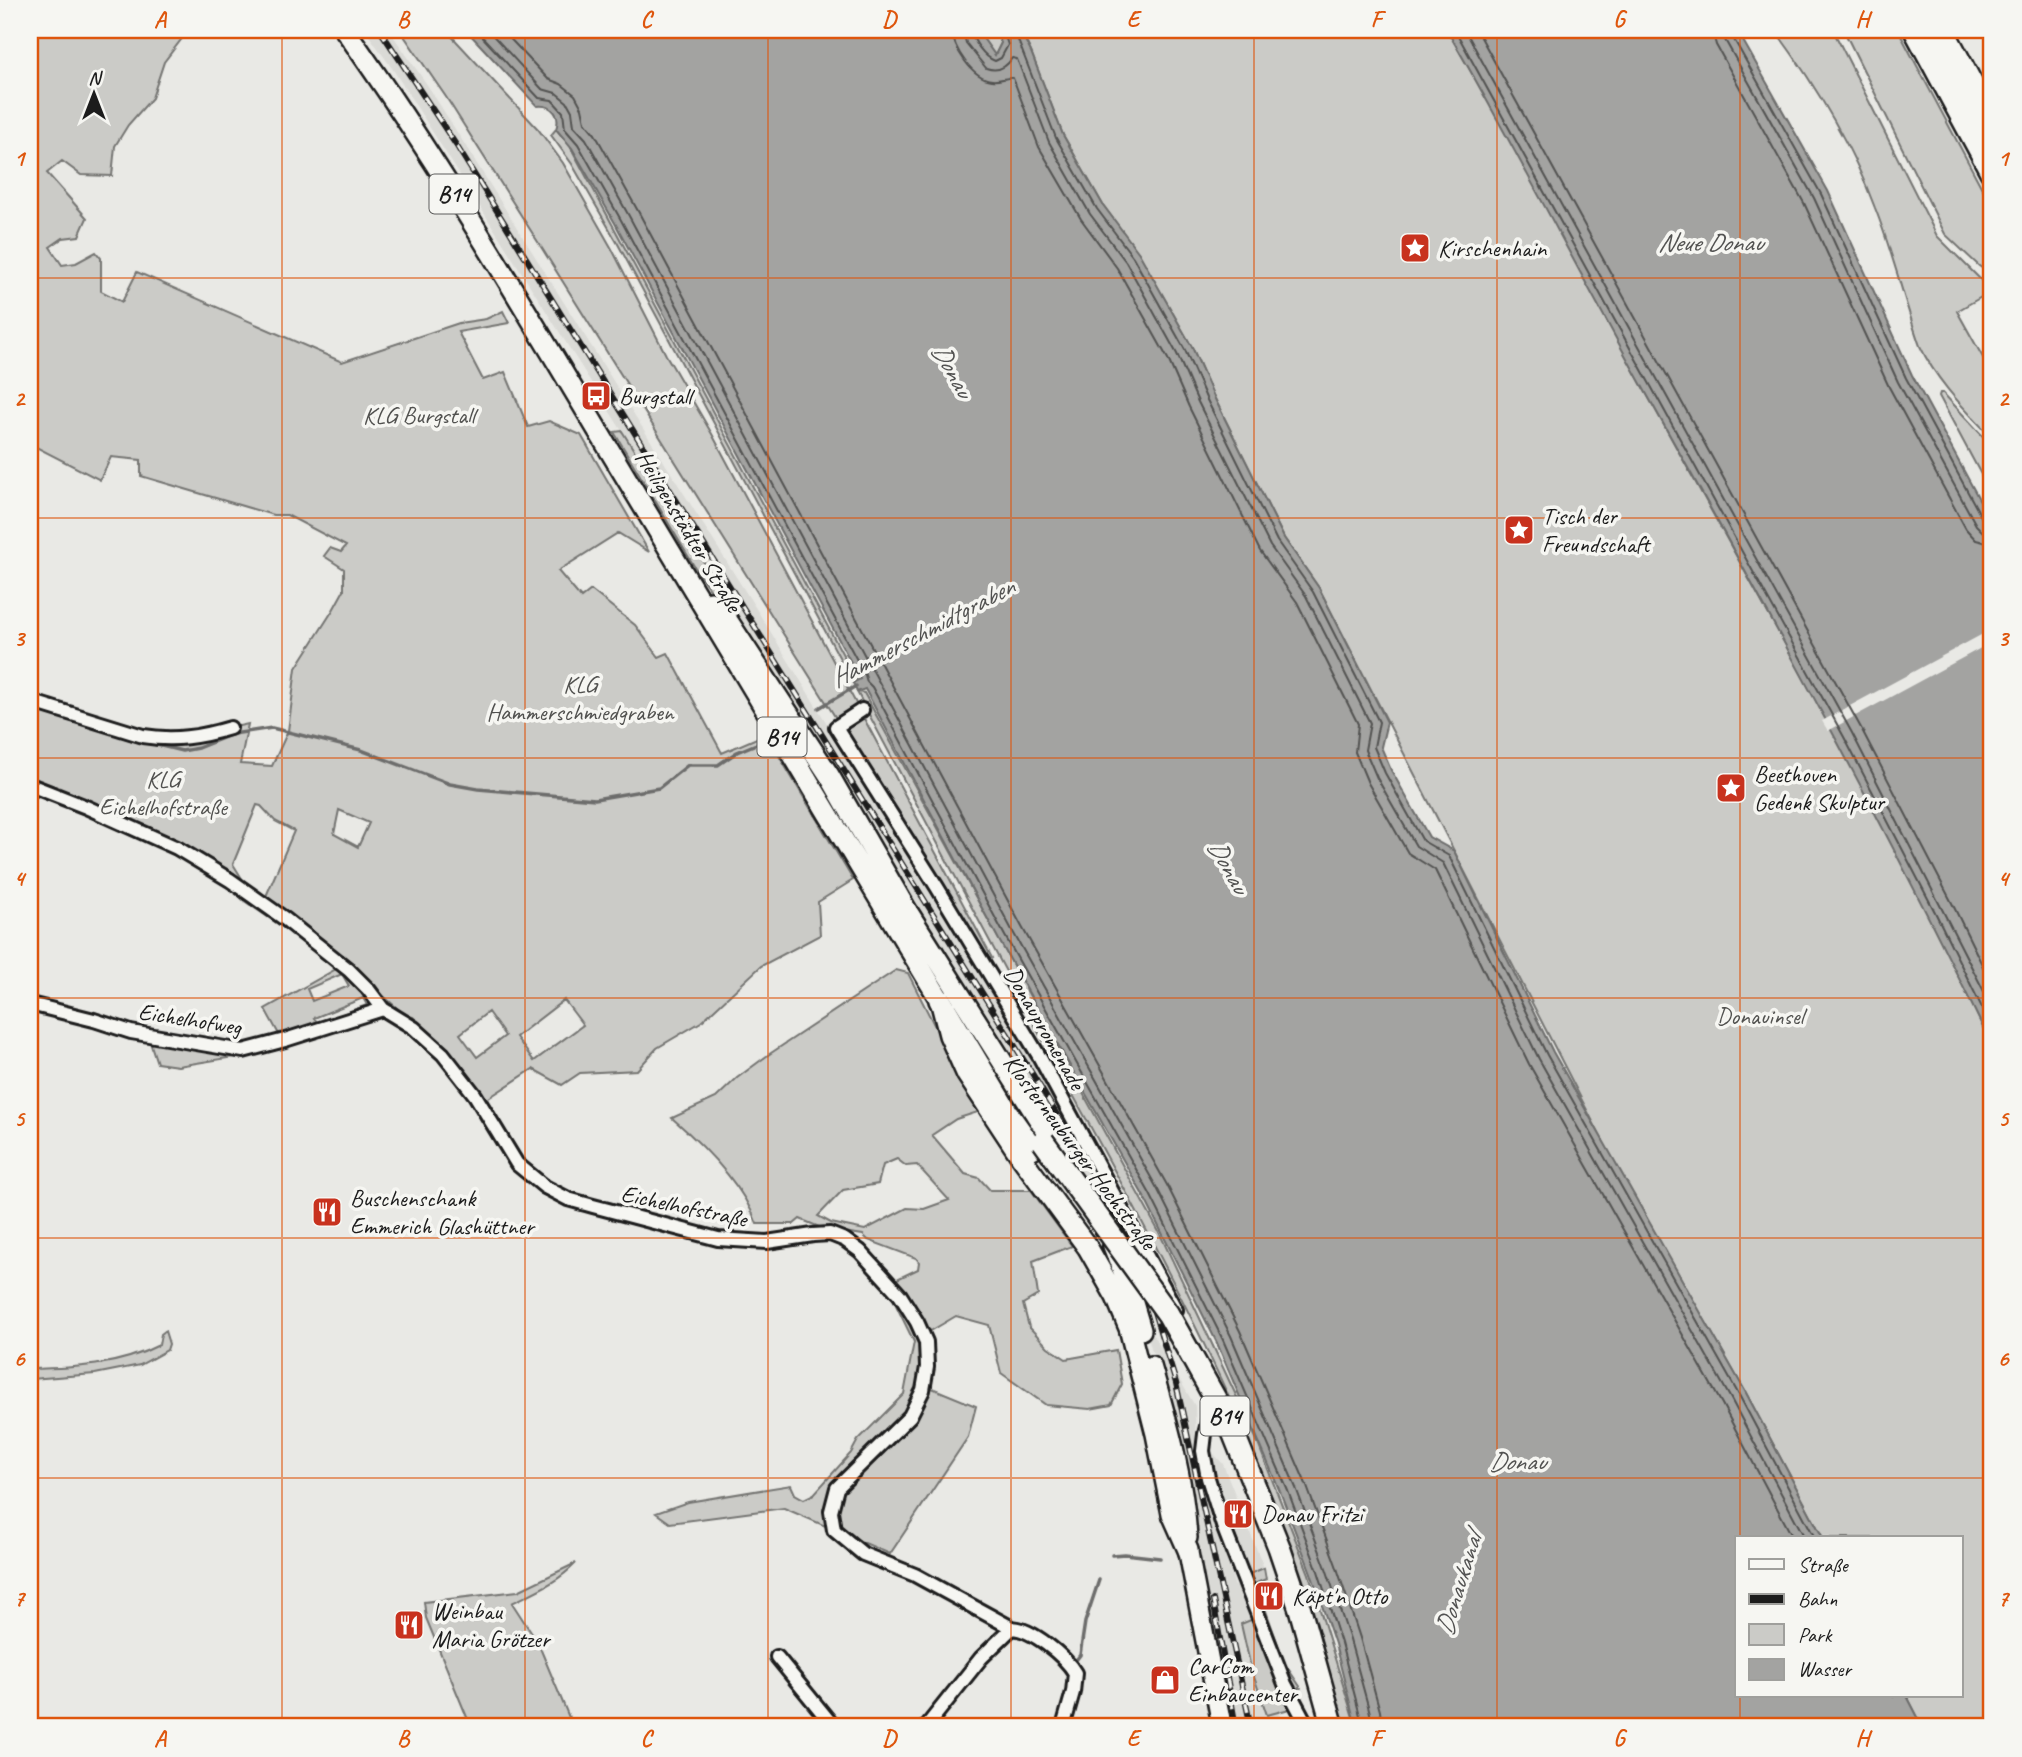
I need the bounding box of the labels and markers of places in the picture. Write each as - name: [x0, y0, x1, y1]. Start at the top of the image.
- place icon: Kirschenhain: [1398, 231, 1432, 265]
- place label: Kirschenhain: [1438, 233, 1547, 263]
- bus stop icon: Burgstall: [579, 379, 613, 413]
- place label: Burgstall: [619, 381, 695, 411]
- place label: Tisch der Freundschaft: [1542, 501, 1652, 559]
- place icon: Tisch der Freundschaft: [1502, 513, 1536, 547]
- place label: Beethoven Gedenk Skulptur: [1754, 759, 1887, 817]
- place icon: Beethoven Gedenk Skulptur: [1714, 771, 1748, 805]
- place label: Buschenschank Emmerich Glashüttner: [350, 1183, 536, 1241]
- restaurant icon: Buschenschank Emmerich Glashüttner: [310, 1195, 344, 1229]
- restaurant icon: Donau Fritzi: [1221, 1497, 1255, 1531]
- place label: Donau Fritzi: [1261, 1499, 1365, 1529]
- restaurant icon: Käpt'n Otto: [1252, 1579, 1286, 1613]
- place label: Käpt'n Otto: [1292, 1581, 1389, 1611]
- place label: Weinbau Maria Grötzer: [432, 1596, 552, 1654]
- restaurant icon: Weinbau Maria Grötzer: [392, 1608, 426, 1642]
- place label: CarCom Einbaucenter: [1188, 1651, 1299, 1709]
- shop icon: CarCom Einbaucenter: [1148, 1663, 1182, 1697]

